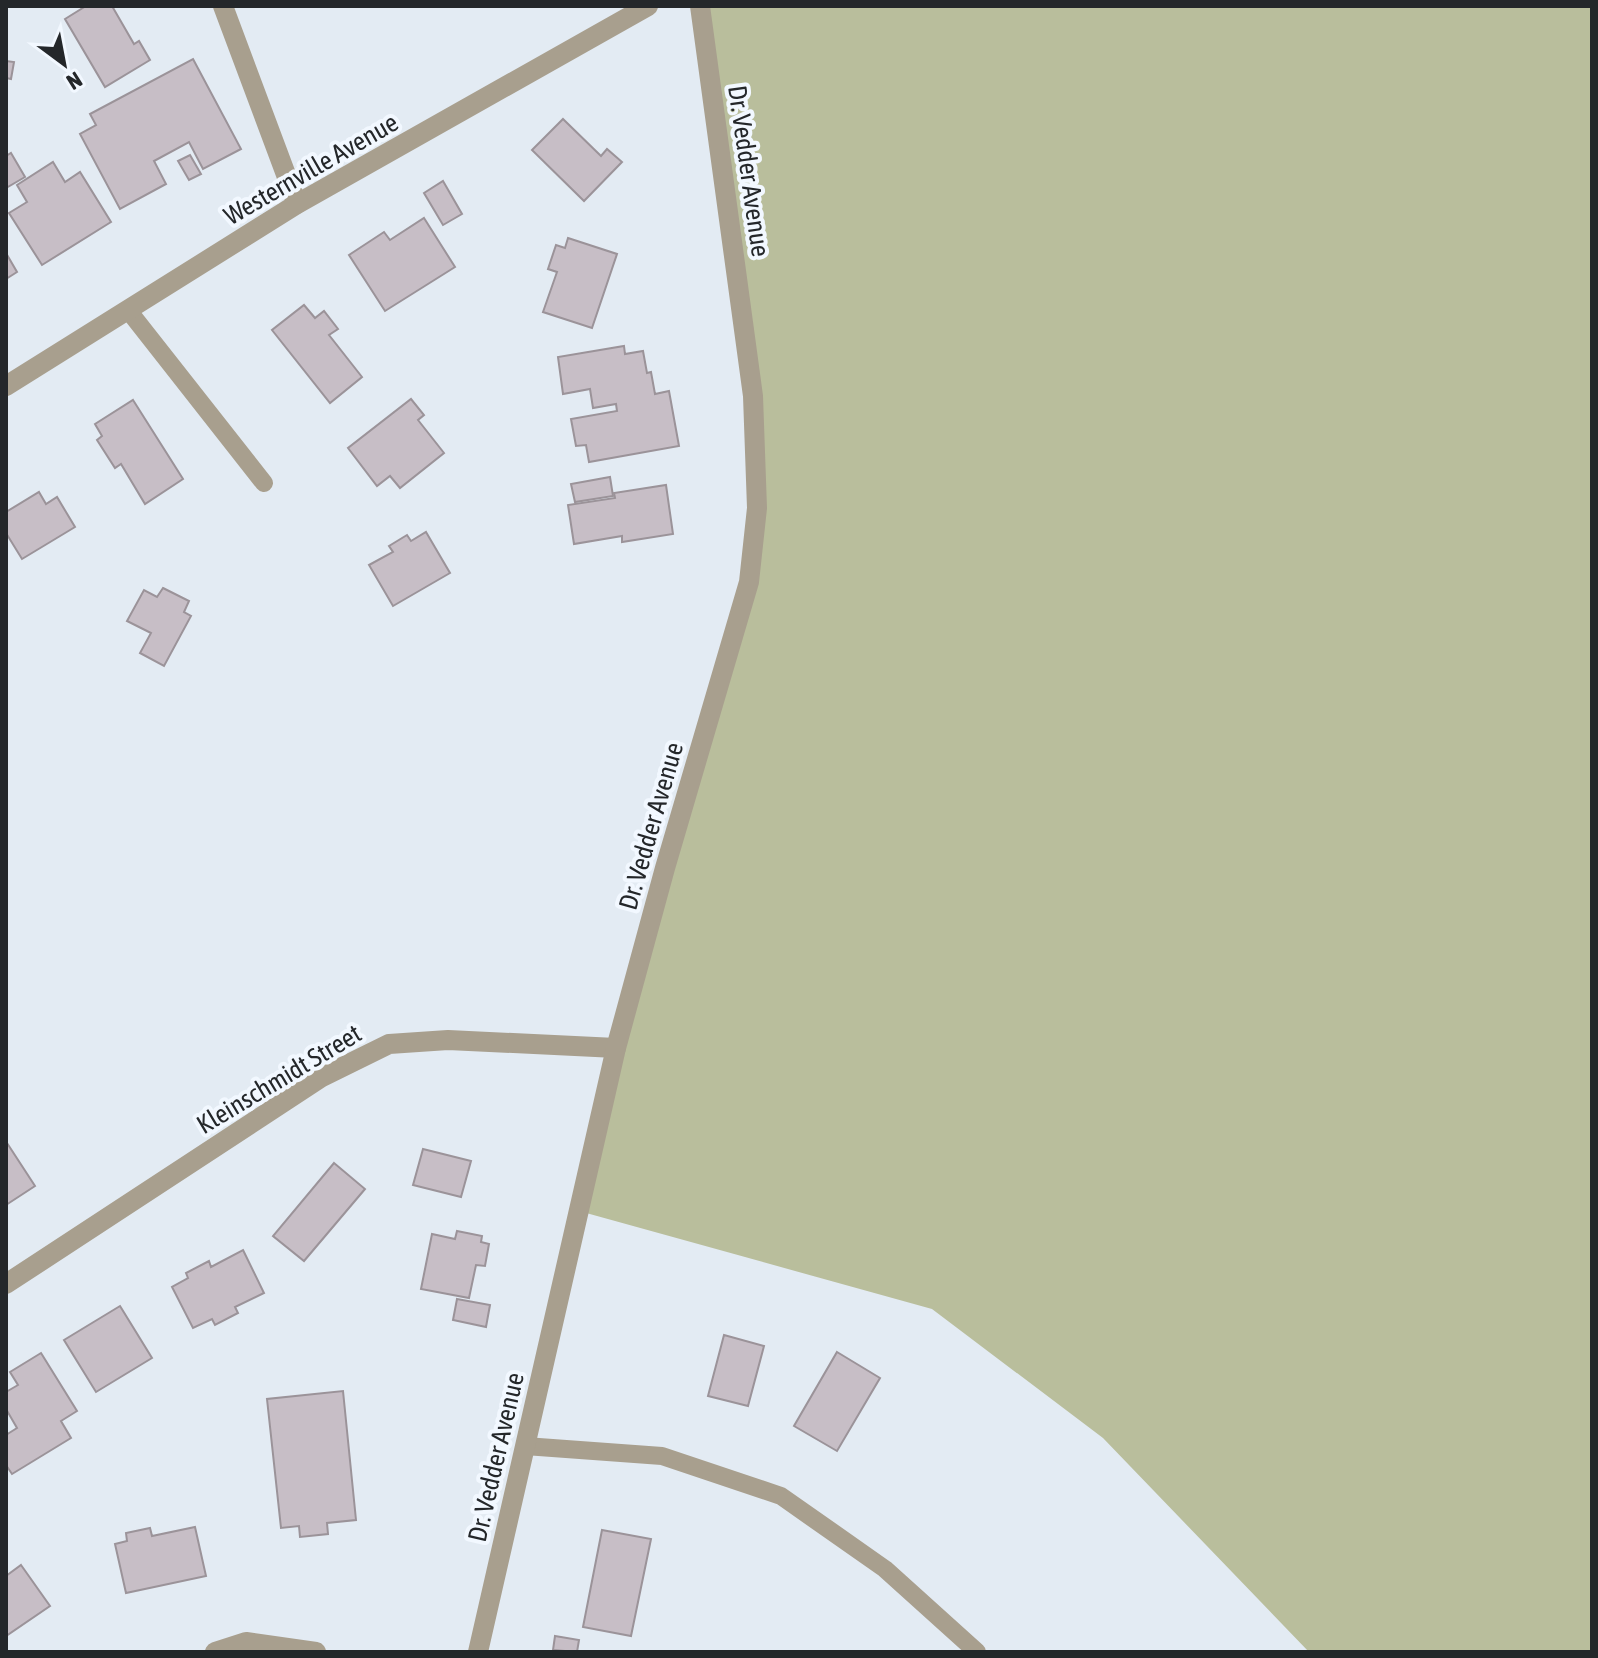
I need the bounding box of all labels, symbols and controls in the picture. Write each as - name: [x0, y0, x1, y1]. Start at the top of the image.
- north arrow: [24, 24, 104, 104]
- text: N: [62, 66, 87, 95]
- street label: Dr. Vedder Avenue: [722, 83, 776, 259]
- street label: Westernville Avenue: [219, 107, 403, 231]
- street label: Dr. Vedder Avenue: [613, 739, 689, 913]
- street label: Kleinschmidt Street: [191, 1018, 367, 1140]
- street label: Dr. Vedder Avenue: [462, 1370, 530, 1544]

